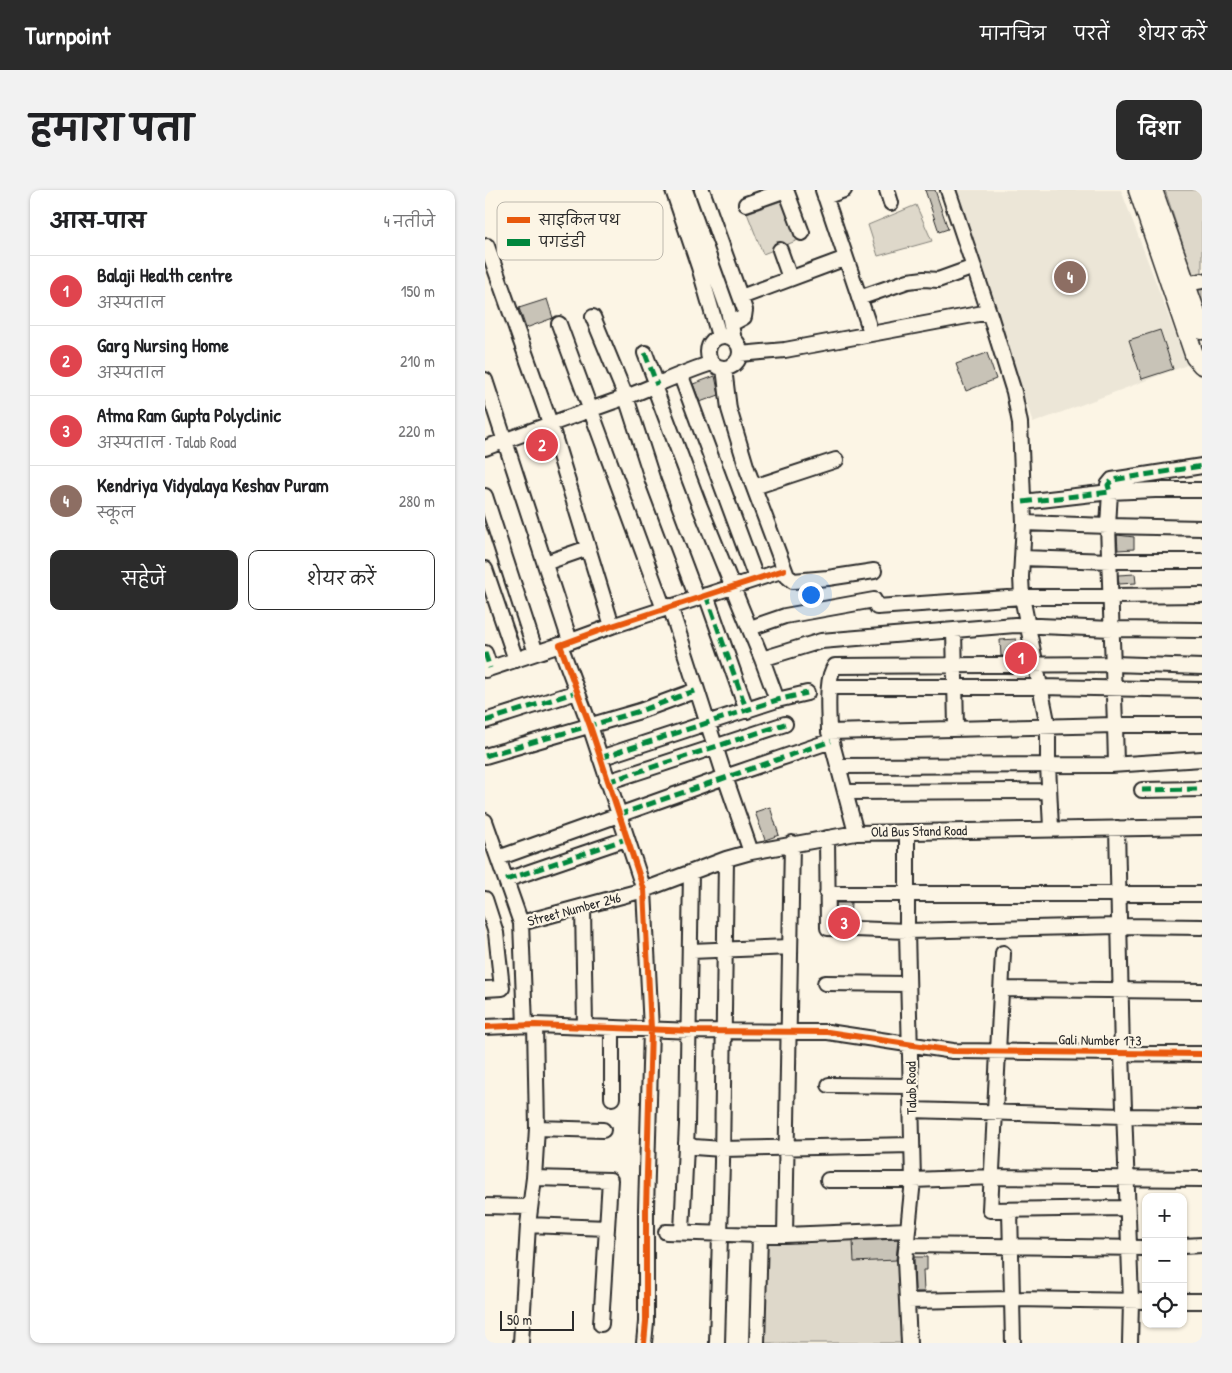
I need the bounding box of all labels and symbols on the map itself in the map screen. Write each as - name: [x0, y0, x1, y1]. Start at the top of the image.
- legend: [497, 202, 663, 260]
- text: साइकिल पथ: [538, 209, 621, 229]
- text: पगडंडी: [538, 231, 586, 251]
- pin: 4: [1054, 258, 1086, 296]
- pin: 2: [526, 426, 558, 464]
- your location: [798, 582, 824, 608]
- pin: 1: [1005, 639, 1037, 677]
- street label: Old Bus Stand Road: [871, 820, 968, 841]
- street label: Street Number 246: [525, 887, 623, 930]
- pin: 3: [828, 904, 860, 942]
- street label: Gali Number 173: [1058, 1029, 1142, 1050]
- street label: Talab Road: [901, 1061, 920, 1115]
- scale bar: [500, 1308, 574, 1331]

